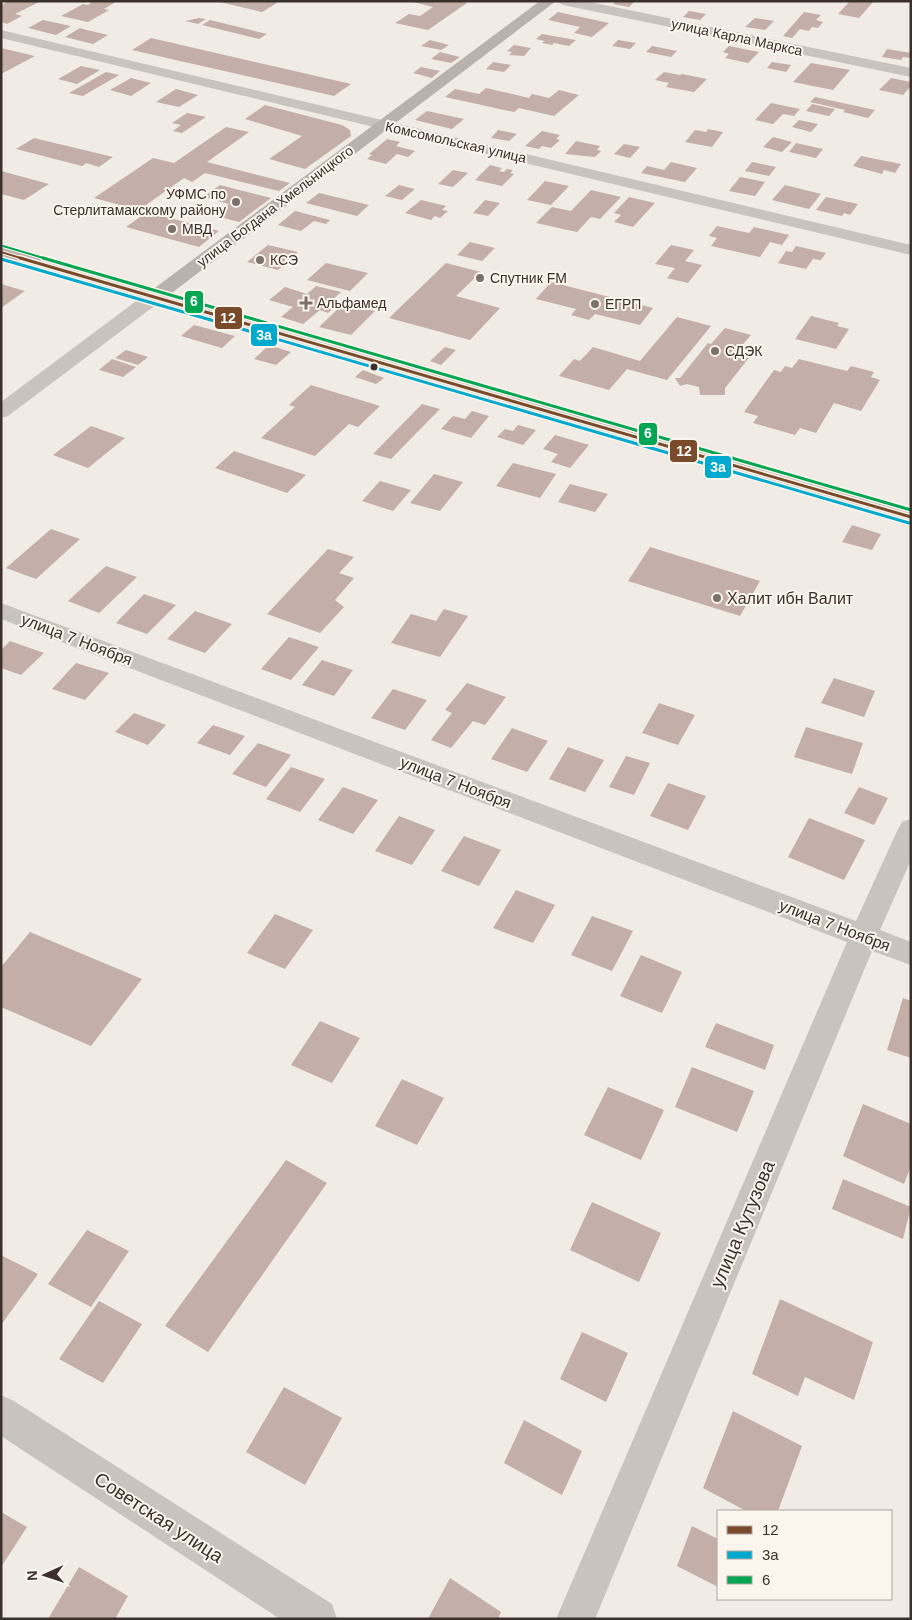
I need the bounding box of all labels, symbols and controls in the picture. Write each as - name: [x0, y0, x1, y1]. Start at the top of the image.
- street label: улица Карла Маркса: [670, 15, 804, 59]
- street label: Комсомольская улица: [384, 118, 528, 166]
- street label: улица Богдана Хмельницкого: [194, 142, 356, 270]
- place label: УФМС по Стерлитамакскому району: [53, 186, 226, 218]
- marker: УФМС по Стерлитамакскому району: [230, 196, 242, 208]
- place label: МВД: [182, 221, 213, 237]
- marker: МВД: [166, 223, 178, 235]
- place label: КСЭ: [270, 252, 298, 268]
- marker: КСЭ: [254, 254, 266, 266]
- place label: Спутник FM: [490, 270, 567, 286]
- marker: Спутник FM: [474, 272, 486, 284]
- line badge: 6: [184, 290, 204, 314]
- text: 6: [190, 293, 198, 309]
- place label: Альфамед: [317, 295, 386, 311]
- marker: Альфамед: [299, 296, 313, 310]
- place label: ЕГРП: [605, 296, 641, 312]
- marker: ЕГРП: [589, 298, 601, 310]
- line badge: 12: [214, 306, 243, 330]
- text: 12: [220, 310, 236, 326]
- line badge: 3а: [250, 323, 278, 347]
- text: 3а: [256, 327, 272, 343]
- place label: СДЭК: [725, 343, 763, 359]
- marker: СДЭК: [709, 345, 721, 357]
- unlabelled marker: [369, 362, 379, 372]
- line badge: 6: [638, 422, 658, 446]
- text: 6: [644, 425, 652, 441]
- line badge: 12: [669, 439, 698, 463]
- text: 12: [676, 443, 692, 459]
- line badge: 3а: [704, 455, 732, 479]
- text: 3а: [710, 459, 726, 475]
- place label: Халит ибн Валит: [727, 590, 854, 607]
- marker: Халит ибн Валит: [711, 592, 723, 604]
- street label: улица 7 Ноября: [19, 610, 135, 668]
- street label: улица 7 Ноября: [398, 753, 514, 811]
- street label: улица 7 Ноября: [777, 896, 893, 954]
- street label: улица Кутузова: [706, 1157, 779, 1291]
- street label: Советская улица: [90, 1468, 227, 1567]
- legend: [717, 1510, 892, 1600]
- text: 12: [762, 1521, 779, 1538]
- text: 3а: [762, 1546, 779, 1563]
- north arrow: [20, 1550, 70, 1600]
- text: N: [24, 1570, 40, 1581]
- text: 6: [762, 1571, 770, 1588]

